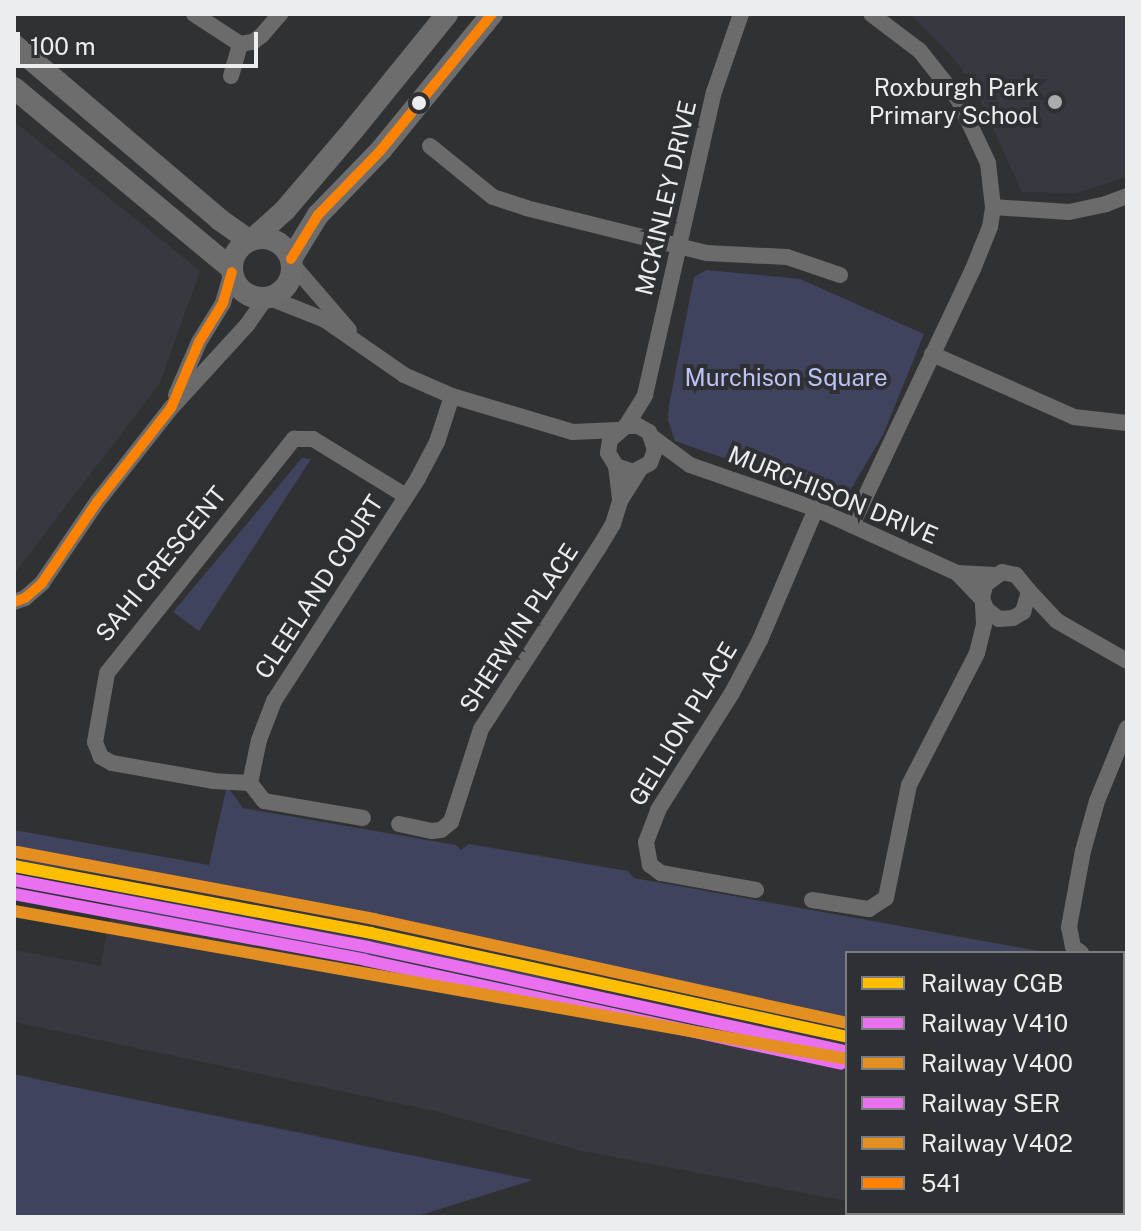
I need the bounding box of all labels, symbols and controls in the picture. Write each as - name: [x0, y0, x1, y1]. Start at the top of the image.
- scale bar: [20, 16, 262, 66]
- text: 100 m: [30, 32, 96, 60]
- place label: Roxburgh Park Primary School: [869, 74, 1039, 130]
- marker: Roxburgh Park Primary School: [1046, 93, 1064, 111]
- unlabelled marker: [411, 95, 427, 111]
- street label: MCKINLEY DRIVE: [630, 98, 702, 298]
- park label: Murchison Square: [685, 364, 887, 392]
- street label: MURCHISON DRIVE: [724, 440, 942, 550]
- street label: SAHI CRESCENT: [90, 481, 232, 647]
- street label: CLEELAND COURT: [249, 490, 389, 684]
- street label: SHERWIN PLACE: [454, 538, 584, 718]
- street label: GELLION PLACE: [623, 637, 743, 811]
- legend: [845, 951, 1125, 1215]
- text: Railway CGB: [921, 969, 1063, 997]
- text: Railway V410: [921, 1009, 1068, 1037]
- text: Railway V400: [921, 1049, 1073, 1077]
- text: Railway SER: [921, 1089, 1060, 1117]
- text: Railway V402: [921, 1129, 1073, 1157]
- text: 541: [921, 1169, 961, 1197]

